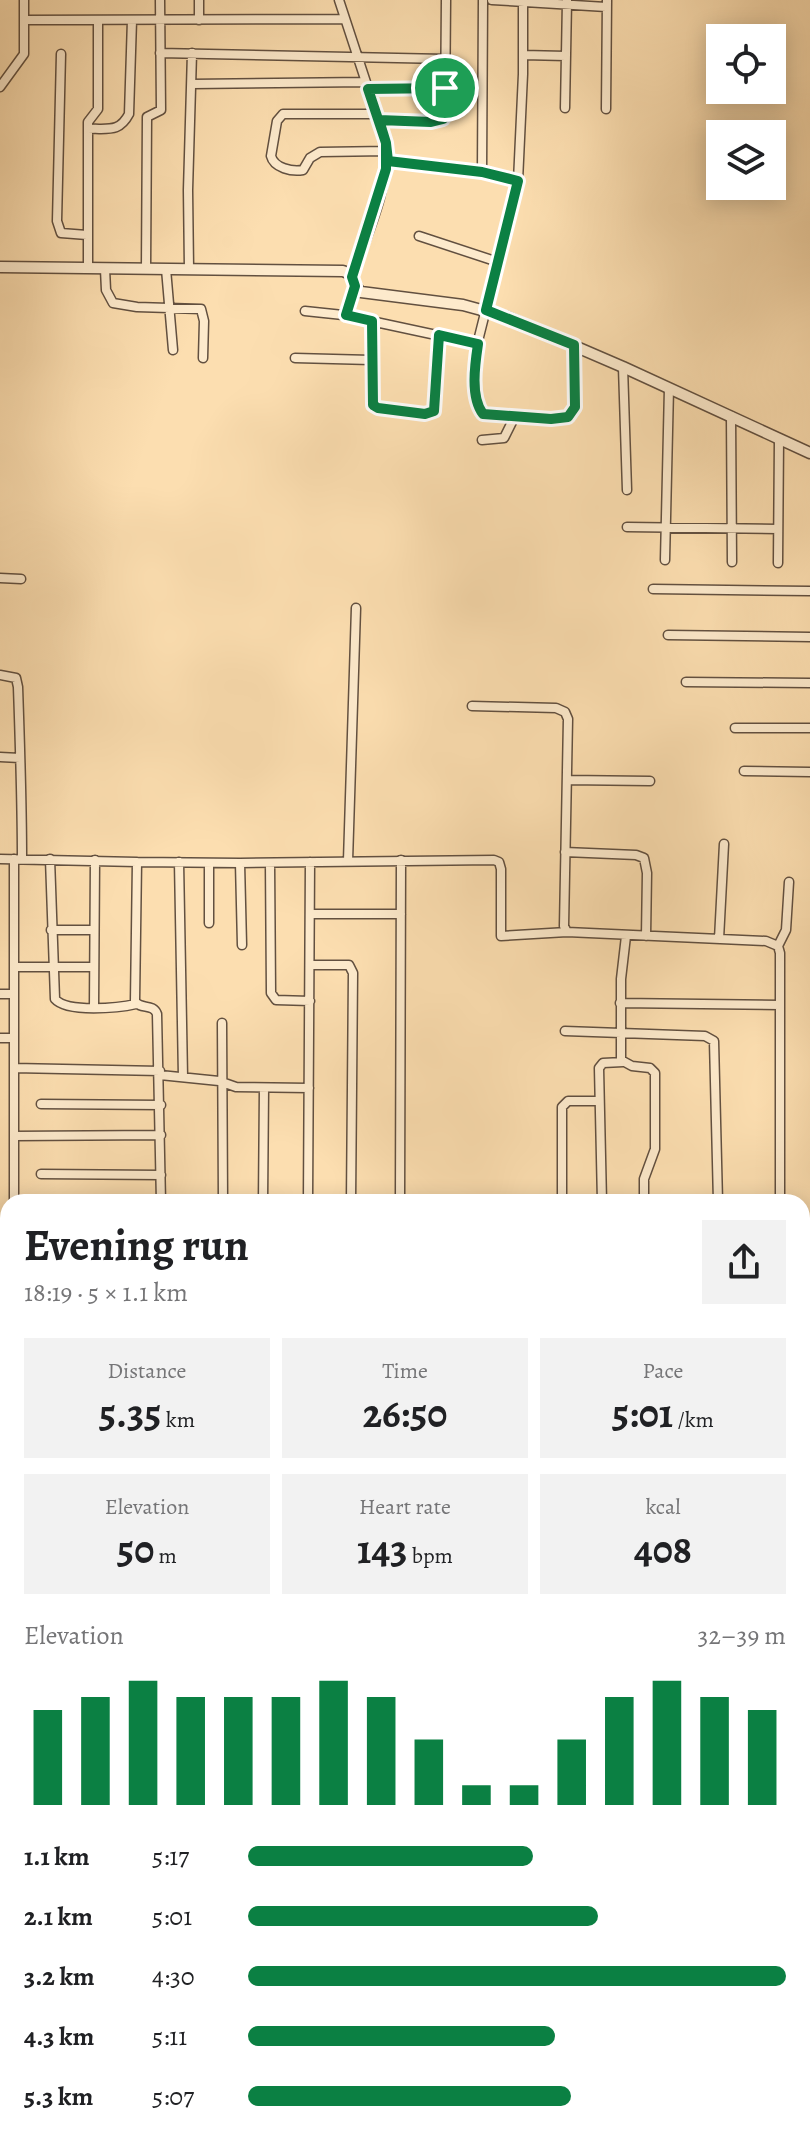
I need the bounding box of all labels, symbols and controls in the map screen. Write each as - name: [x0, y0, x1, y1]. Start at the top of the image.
- map controls: [706, 24, 786, 200]
- button: locate: [706, 24, 786, 104]
- pin: [411, 54, 479, 122]
- icon: arrive: [423, 66, 467, 110]
- button: layers: [706, 120, 786, 200]
- text: Evening run: [24, 1215, 249, 1275]
- button: share: [702, 1220, 786, 1304]
- text: 18:19 · 5 × 1.1 km: [24, 1275, 188, 1310]
- text: Distance: [108, 1356, 186, 1386]
- text: Time: [382, 1356, 428, 1386]
- text: Pace: [643, 1356, 683, 1386]
- text: 5.35: [99, 1386, 161, 1441]
- text: 26:50: [363, 1386, 447, 1441]
- text: 5:01: [612, 1386, 673, 1441]
- text: km: [161, 1405, 195, 1435]
- text: /km: [673, 1405, 714, 1435]
- text: Elevation: [105, 1492, 189, 1522]
- text: Heart rate: [359, 1492, 451, 1522]
- text: kcal: [645, 1492, 681, 1522]
- text: 50: [117, 1522, 154, 1577]
- text: 143: [357, 1522, 407, 1577]
- text: 408: [634, 1522, 692, 1577]
- text: m: [154, 1541, 177, 1571]
- text: bpm: [407, 1541, 453, 1571]
- text: Elevation: [24, 1618, 124, 1653]
- text: 32–39 m: [698, 1618, 786, 1653]
- text: 1.1 km: [24, 1839, 90, 1874]
- text: 5:17: [152, 1839, 189, 1874]
- text: 2.1 km: [24, 1899, 93, 1934]
- text: 5:01: [152, 1899, 192, 1934]
- text: 3.2 km: [24, 1959, 95, 1994]
- text: 4:30: [152, 1959, 195, 1994]
- text: 4.3 km: [24, 2019, 94, 2054]
- text: 5:11: [152, 2019, 187, 2054]
- text: 5.3 km: [24, 2079, 93, 2114]
- text: 5:07: [152, 2079, 194, 2114]

